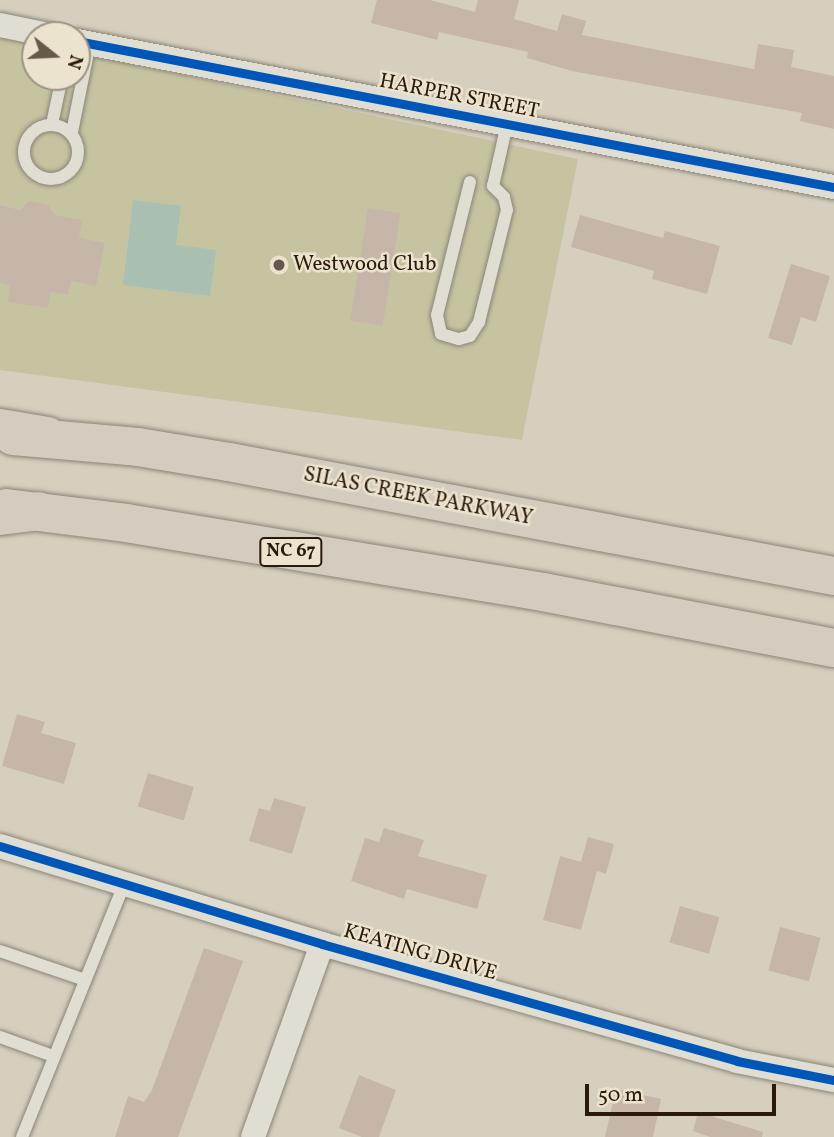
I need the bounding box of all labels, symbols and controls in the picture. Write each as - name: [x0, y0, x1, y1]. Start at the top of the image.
- north arrow: [21, 21, 91, 91]
- text: N: [60, 51, 89, 72]
- street label: HARPER STREET: [377, 69, 541, 125]
- place label: Westwood Club: [293, 252, 436, 278]
- marker: Westwood Club: [271, 257, 287, 273]
- street label: SILAS CREEK PARKWAY: [301, 462, 535, 532]
- road number: NC 67: [258, 537, 324, 568]
- street label: KEATING DRIVE: [340, 919, 500, 987]
- scale bar: [589, 1070, 780, 1114]
- text: 50 m: [598, 1081, 643, 1110]

